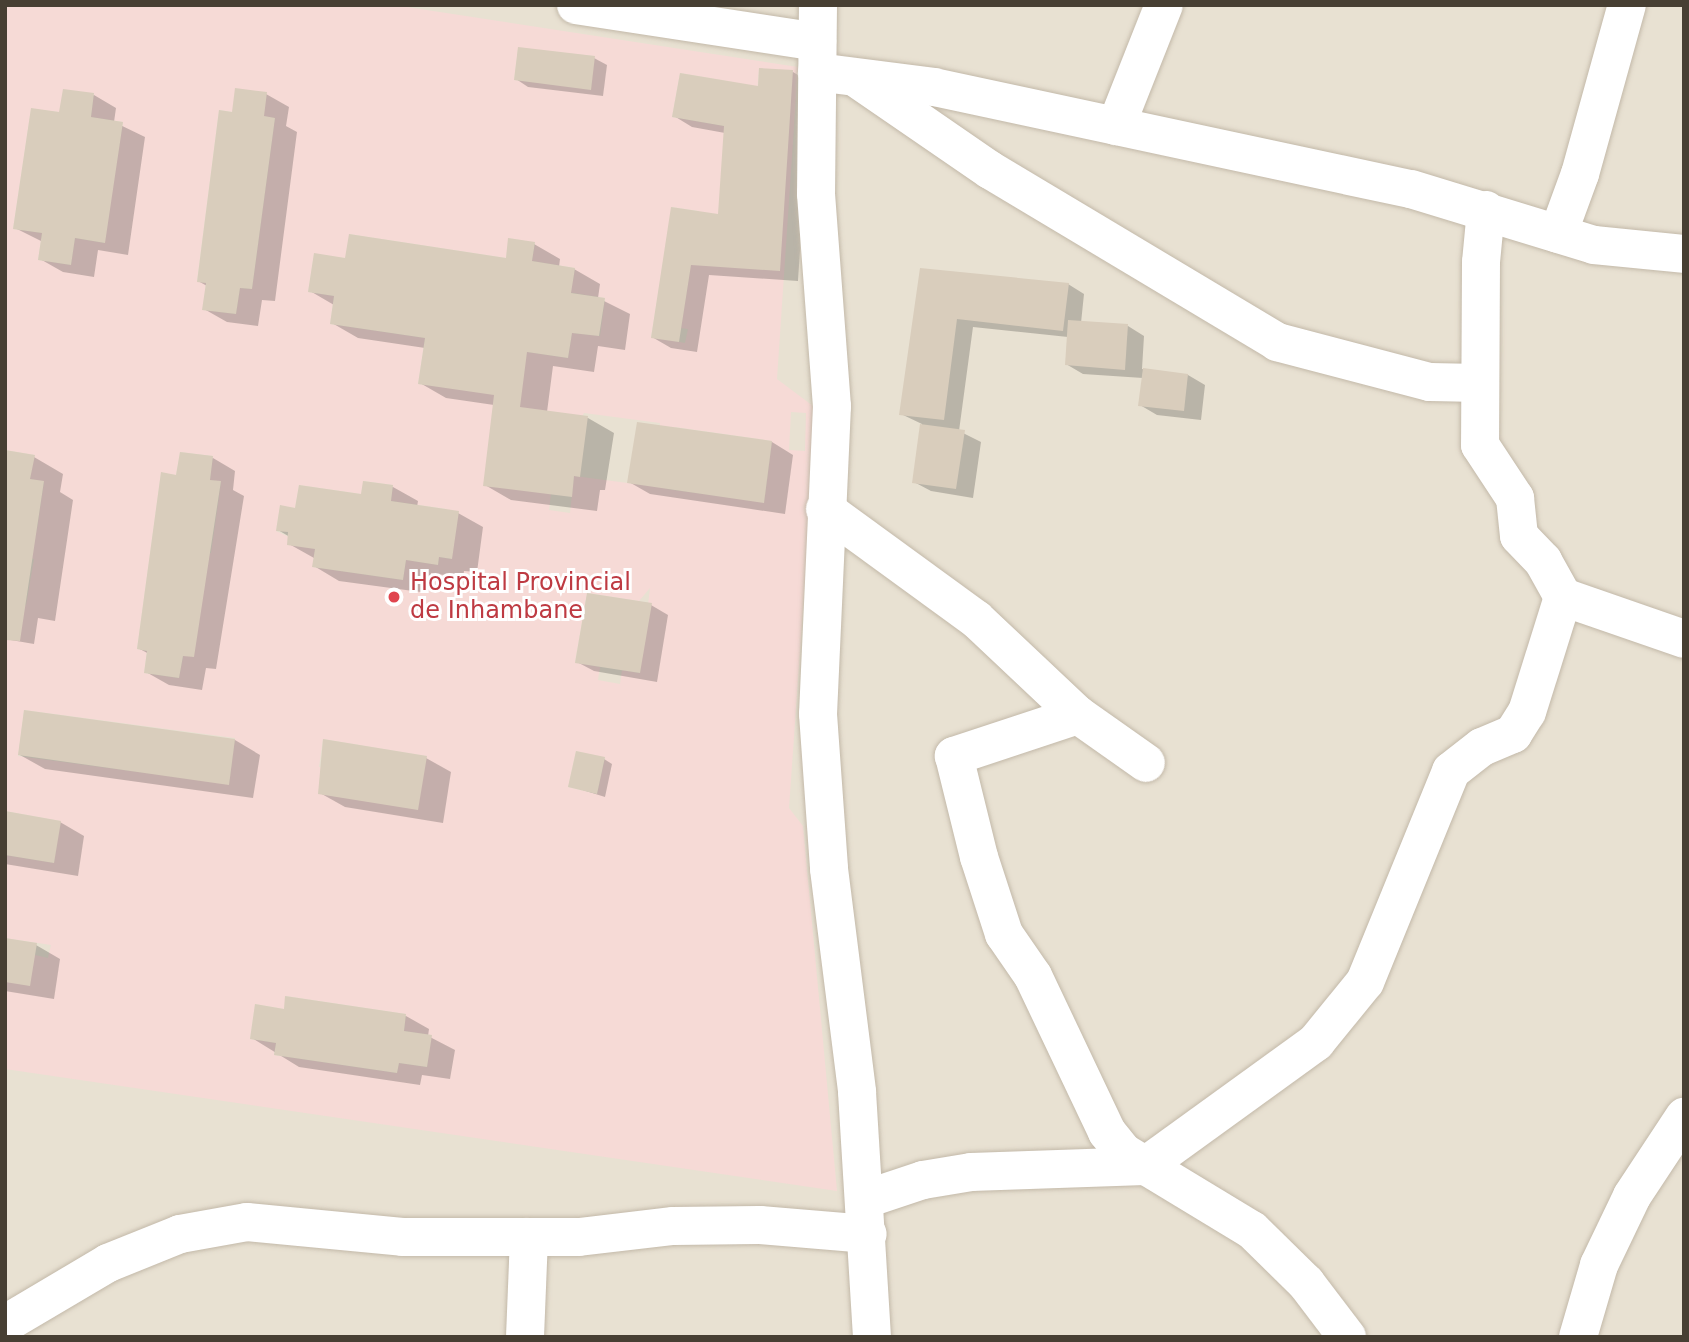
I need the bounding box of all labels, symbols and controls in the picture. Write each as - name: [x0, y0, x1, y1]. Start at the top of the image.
- place label: Hospital Provincial de Inhambane: [410, 569, 631, 625]
- marker: Hospital Provincial de Inhambane: [384, 587, 404, 607]

